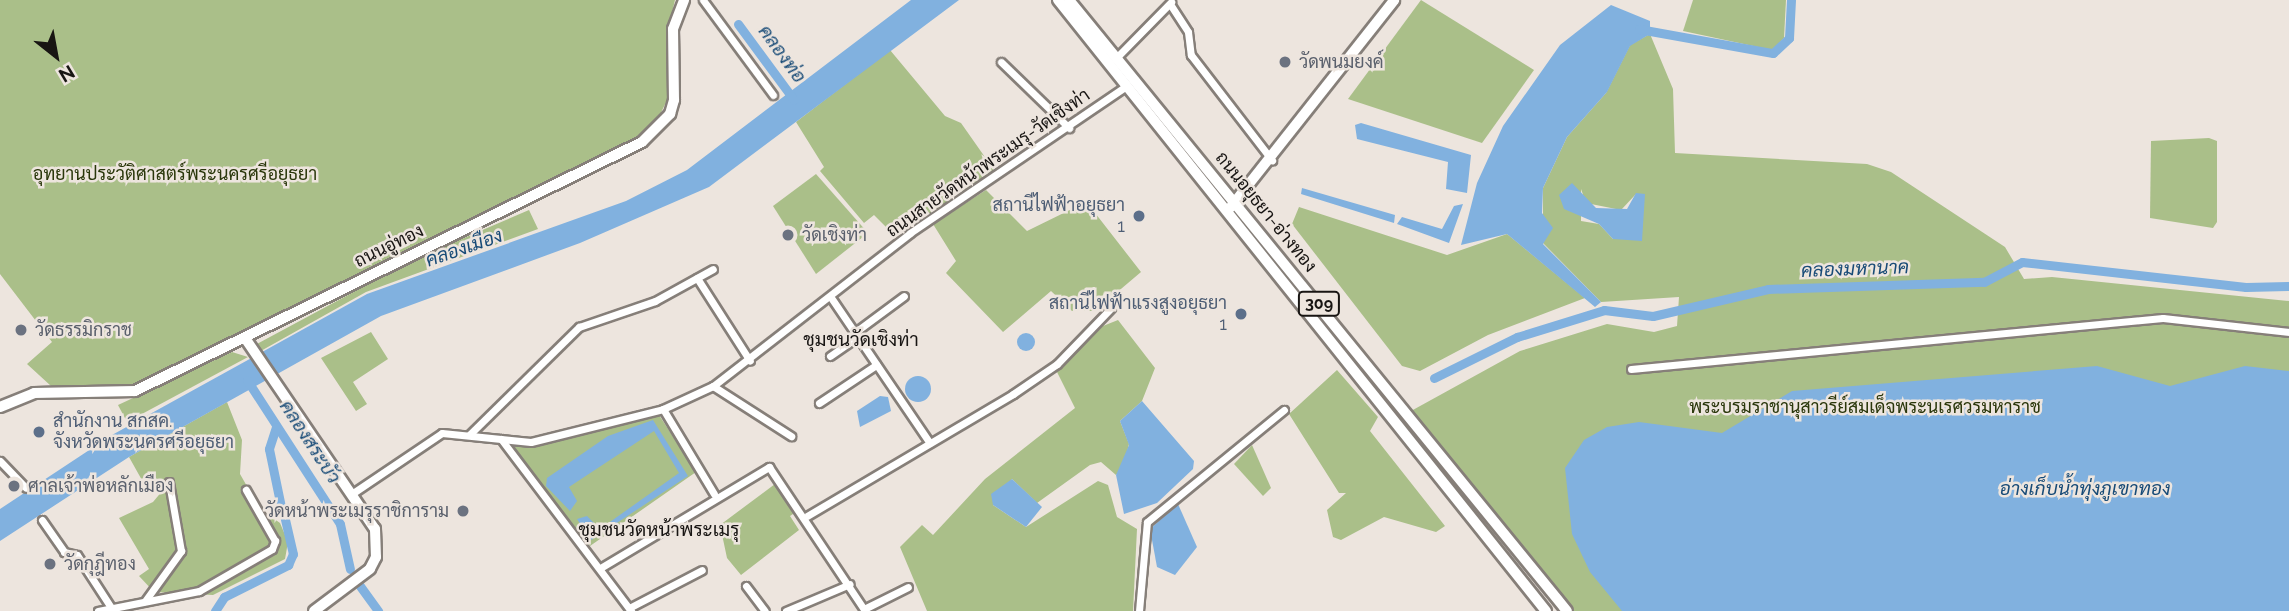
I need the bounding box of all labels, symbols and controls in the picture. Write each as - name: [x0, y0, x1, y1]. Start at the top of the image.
- north arrow: [21, 21, 91, 91]
- water label: คลองท่อ: [753, 21, 811, 87]
- place label: วัดพนมยงค์: [1299, 51, 1384, 73]
- marker: วัดพนมยงค์: [1277, 54, 1293, 70]
- text: N: [55, 61, 79, 87]
- street label: ถนนสายวัดหน้าพระเมรุ-วัดเชิงท่า: [882, 84, 1094, 242]
- street label: ถนนอยุธยา-อ่างทอง: [1211, 147, 1321, 277]
- park label: อุทยานประวัติศาสตร์พระนครศรีอยุธยา: [33, 163, 317, 185]
- place label: สถานีไฟฟ้าอยุธยา 1: [993, 195, 1125, 238]
- marker: สถานีไฟฟ้าอยุธยา 1: [1131, 208, 1147, 224]
- street label: ถนนอู่ทอง: [351, 220, 427, 272]
- water label: คลองเมือง: [423, 224, 505, 272]
- place label: วัดเชิงท่า: [802, 224, 867, 246]
- marker: วัดเชิงท่า: [780, 227, 796, 243]
- water label: คลองมหานาค: [1801, 256, 1909, 282]
- road number: 309: [1296, 292, 1342, 316]
- place label: สถานีไฟฟ้าแรงสูงอยุธยา 1: [1049, 293, 1227, 336]
- marker: สถานีไฟฟ้าแรงสูงอยุธยา 1: [1233, 306, 1249, 322]
- place label: วัดธรรมิกราช: [35, 319, 132, 341]
- marker: วัดธรรมิกราช: [13, 322, 29, 338]
- district label: ชุมชนวัดเชิงท่า: [803, 329, 919, 351]
- water label: คลองสระบัว: [275, 396, 345, 488]
- park label: พระบรมราชานุสาวรีย์สมเด็จพระนเรศวรมหาราช: [1689, 396, 2041, 418]
- place label: สำนักงาน สกสค. จังหวัดพระนครศรีอยุธยา: [53, 411, 234, 453]
- marker: สำนักงาน สกสค. จังหวัดพระนครศรีอยุธยา: [31, 424, 47, 440]
- place label: ศาลเจ้าพ่อหลักเมือง: [28, 475, 173, 497]
- marker: ศาลเจ้าพ่อหลักเมือง: [6, 478, 22, 494]
- water label: อ่างเก็บน้ำทุ่งภูเขาทอง: [2000, 478, 2170, 500]
- place label: วัดหน้าพระเมรุราชิการาม: [265, 500, 449, 522]
- marker: วัดหน้าพระเมรุราชิการาม: [455, 503, 471, 519]
- district label: ชุมชนวัดหน้าพระเมรุ: [579, 519, 739, 541]
- place label: วัดกุฎีทอง: [64, 553, 136, 575]
- marker: วัดกุฎีทอง: [42, 556, 58, 572]

